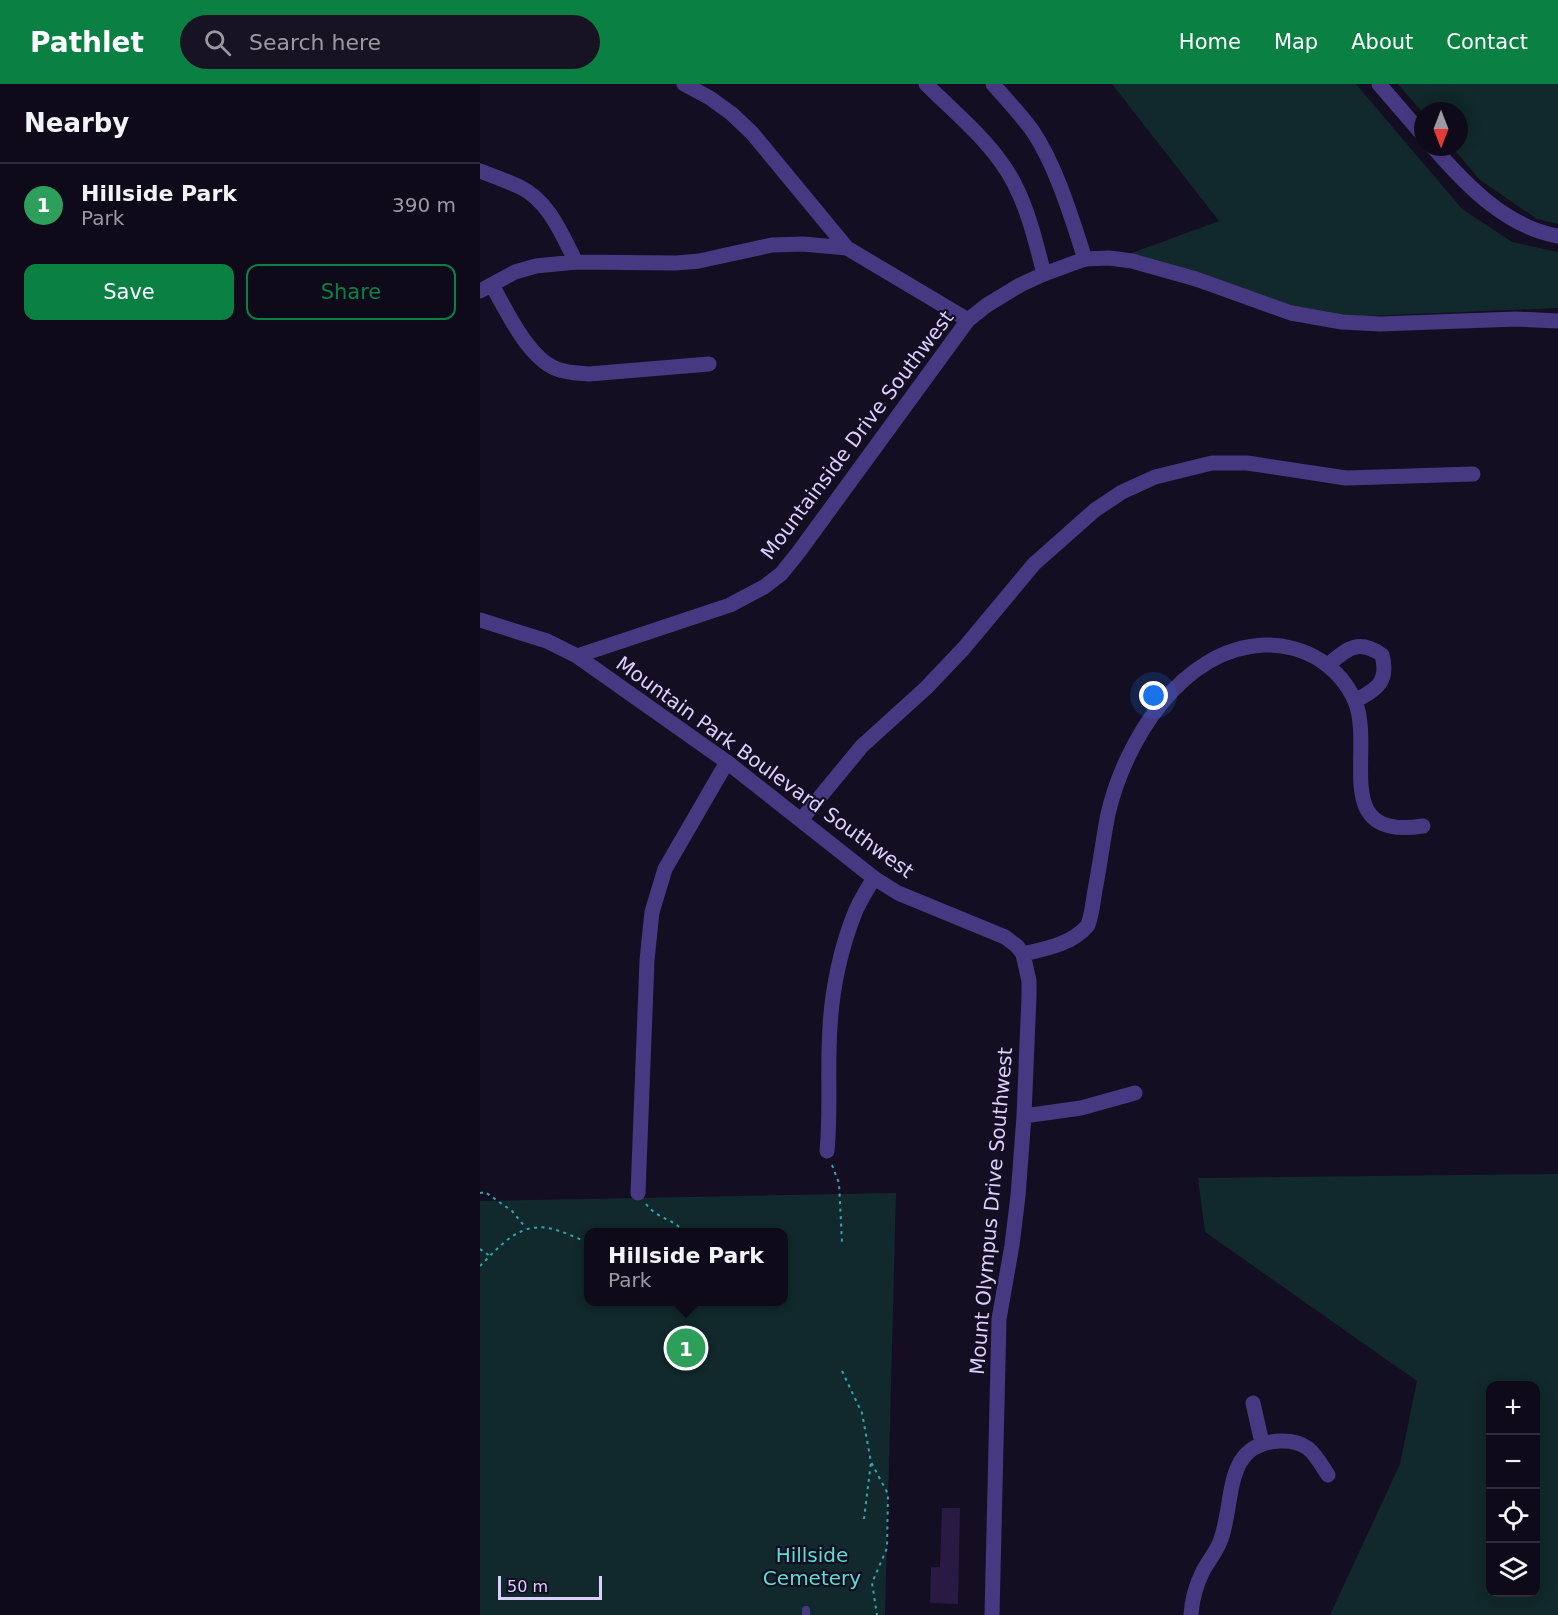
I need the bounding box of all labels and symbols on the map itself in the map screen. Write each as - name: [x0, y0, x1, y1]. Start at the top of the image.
- north arrow: [1414, 102, 1468, 156]
- street label: Mountainside Drive Southwest: [756, 306, 959, 564]
- street label: Mountain Park Boulevard Southwest: [612, 651, 918, 883]
- your location: [1139, 681, 1168, 710]
- street label: Mount Olympus Drive Southwest: [965, 1046, 1017, 1376]
- pin: 1: [666, 1326, 706, 1370]
- park label: Hillside Cemetery: [763, 1543, 861, 1590]
- scale bar: [498, 1573, 602, 1600]

